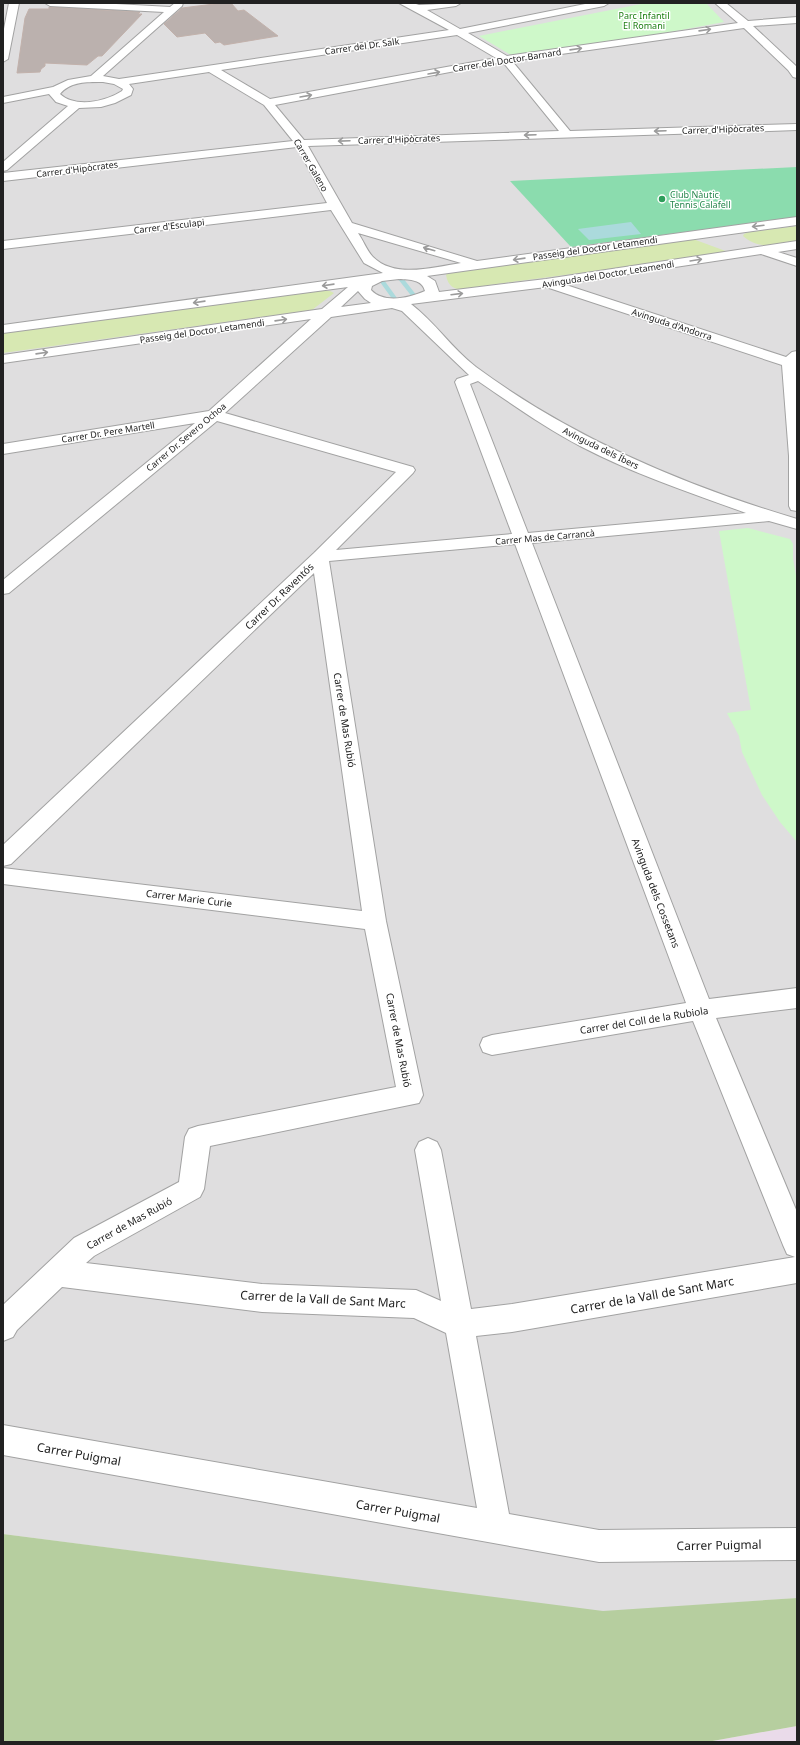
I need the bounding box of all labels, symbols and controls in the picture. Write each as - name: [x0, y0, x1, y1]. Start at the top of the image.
- park label: Parc Infantil El Romani: [619, 9, 669, 32]
- one-way arrow: [698, 26, 711, 34]
- street label: Carrer del Dr. Salk: [324, 34, 400, 58]
- street label: Carrer del Doctor Barnard: [452, 45, 562, 75]
- one-way arrow: [569, 45, 582, 53]
- one-way arrow: [427, 68, 440, 76]
- one-way arrow: [299, 92, 312, 100]
- street label: Carrer d'Hipòcrates: [682, 121, 764, 137]
- one-way arrow: [654, 127, 667, 135]
- street label: Carrer d'Hipòcrates: [358, 131, 440, 147]
- one-way arrow: [524, 131, 537, 139]
- street label: Carrer Galeno: [291, 136, 331, 194]
- one-way arrow: [338, 137, 351, 145]
- street label: Carrer d'Hipòcrates: [35, 158, 119, 180]
- place label: Club Nàutic Tennis Calafell: [670, 188, 730, 211]
- marker: Club Nàutic Tennis Calafell: [657, 194, 667, 204]
- street label: Carrer d'Esculapi: [133, 215, 205, 237]
- one-way arrow: [752, 222, 765, 230]
- street label: Passeig del Doctor Letamendi: [532, 233, 658, 263]
- one-way arrow: [423, 245, 436, 252]
- one-way arrow: [513, 255, 526, 263]
- one-way arrow: [689, 256, 702, 264]
- street label: Avinguda del Doctor Letamendi: [541, 257, 675, 291]
- one-way arrow: [322, 281, 335, 289]
- one-way arrow: [450, 290, 463, 298]
- one-way arrow: [193, 298, 206, 306]
- street label: Avinguda d'Andorra: [630, 305, 714, 343]
- street label: Passeig del Doctor Letamendi: [139, 316, 265, 346]
- one-way arrow: [274, 316, 287, 324]
- one-way arrow: [35, 349, 48, 357]
- street label: Carrer Dr. Severo Ochoa: [143, 400, 229, 474]
- street label: Carrer Dr. Pere Martell: [61, 418, 155, 446]
- street label: Avinguda dels Íbers: [561, 424, 641, 472]
- street label: Carrer Mas de Carrancà: [495, 526, 595, 548]
- street label: Carrer Dr. Raventós: [242, 559, 317, 633]
- street label: Carrer de Mas Rubió: [331, 671, 359, 769]
- street label: Avinguda dels Cossetans: [629, 836, 683, 950]
- street label: Carrer Marie Curie: [145, 886, 233, 910]
- street label: Carrer de Mas Rubió: [383, 992, 415, 1088]
- street label: Carrer del Coll de la Rubiola: [579, 1003, 709, 1037]
- street label: Carrer de Mas Rubió: [84, 1194, 174, 1252]
- street label: Carrer de la Vall de Sant Marc: [569, 1272, 735, 1318]
- street label: Carrer de la Vall de Sant Marc: [240, 1286, 406, 1312]
- street label: Carrer Puigmal: [36, 1438, 122, 1470]
- street label: Carrer Puigmal: [355, 1495, 441, 1527]
- street label: Carrer Puigmal: [676, 1536, 762, 1554]

